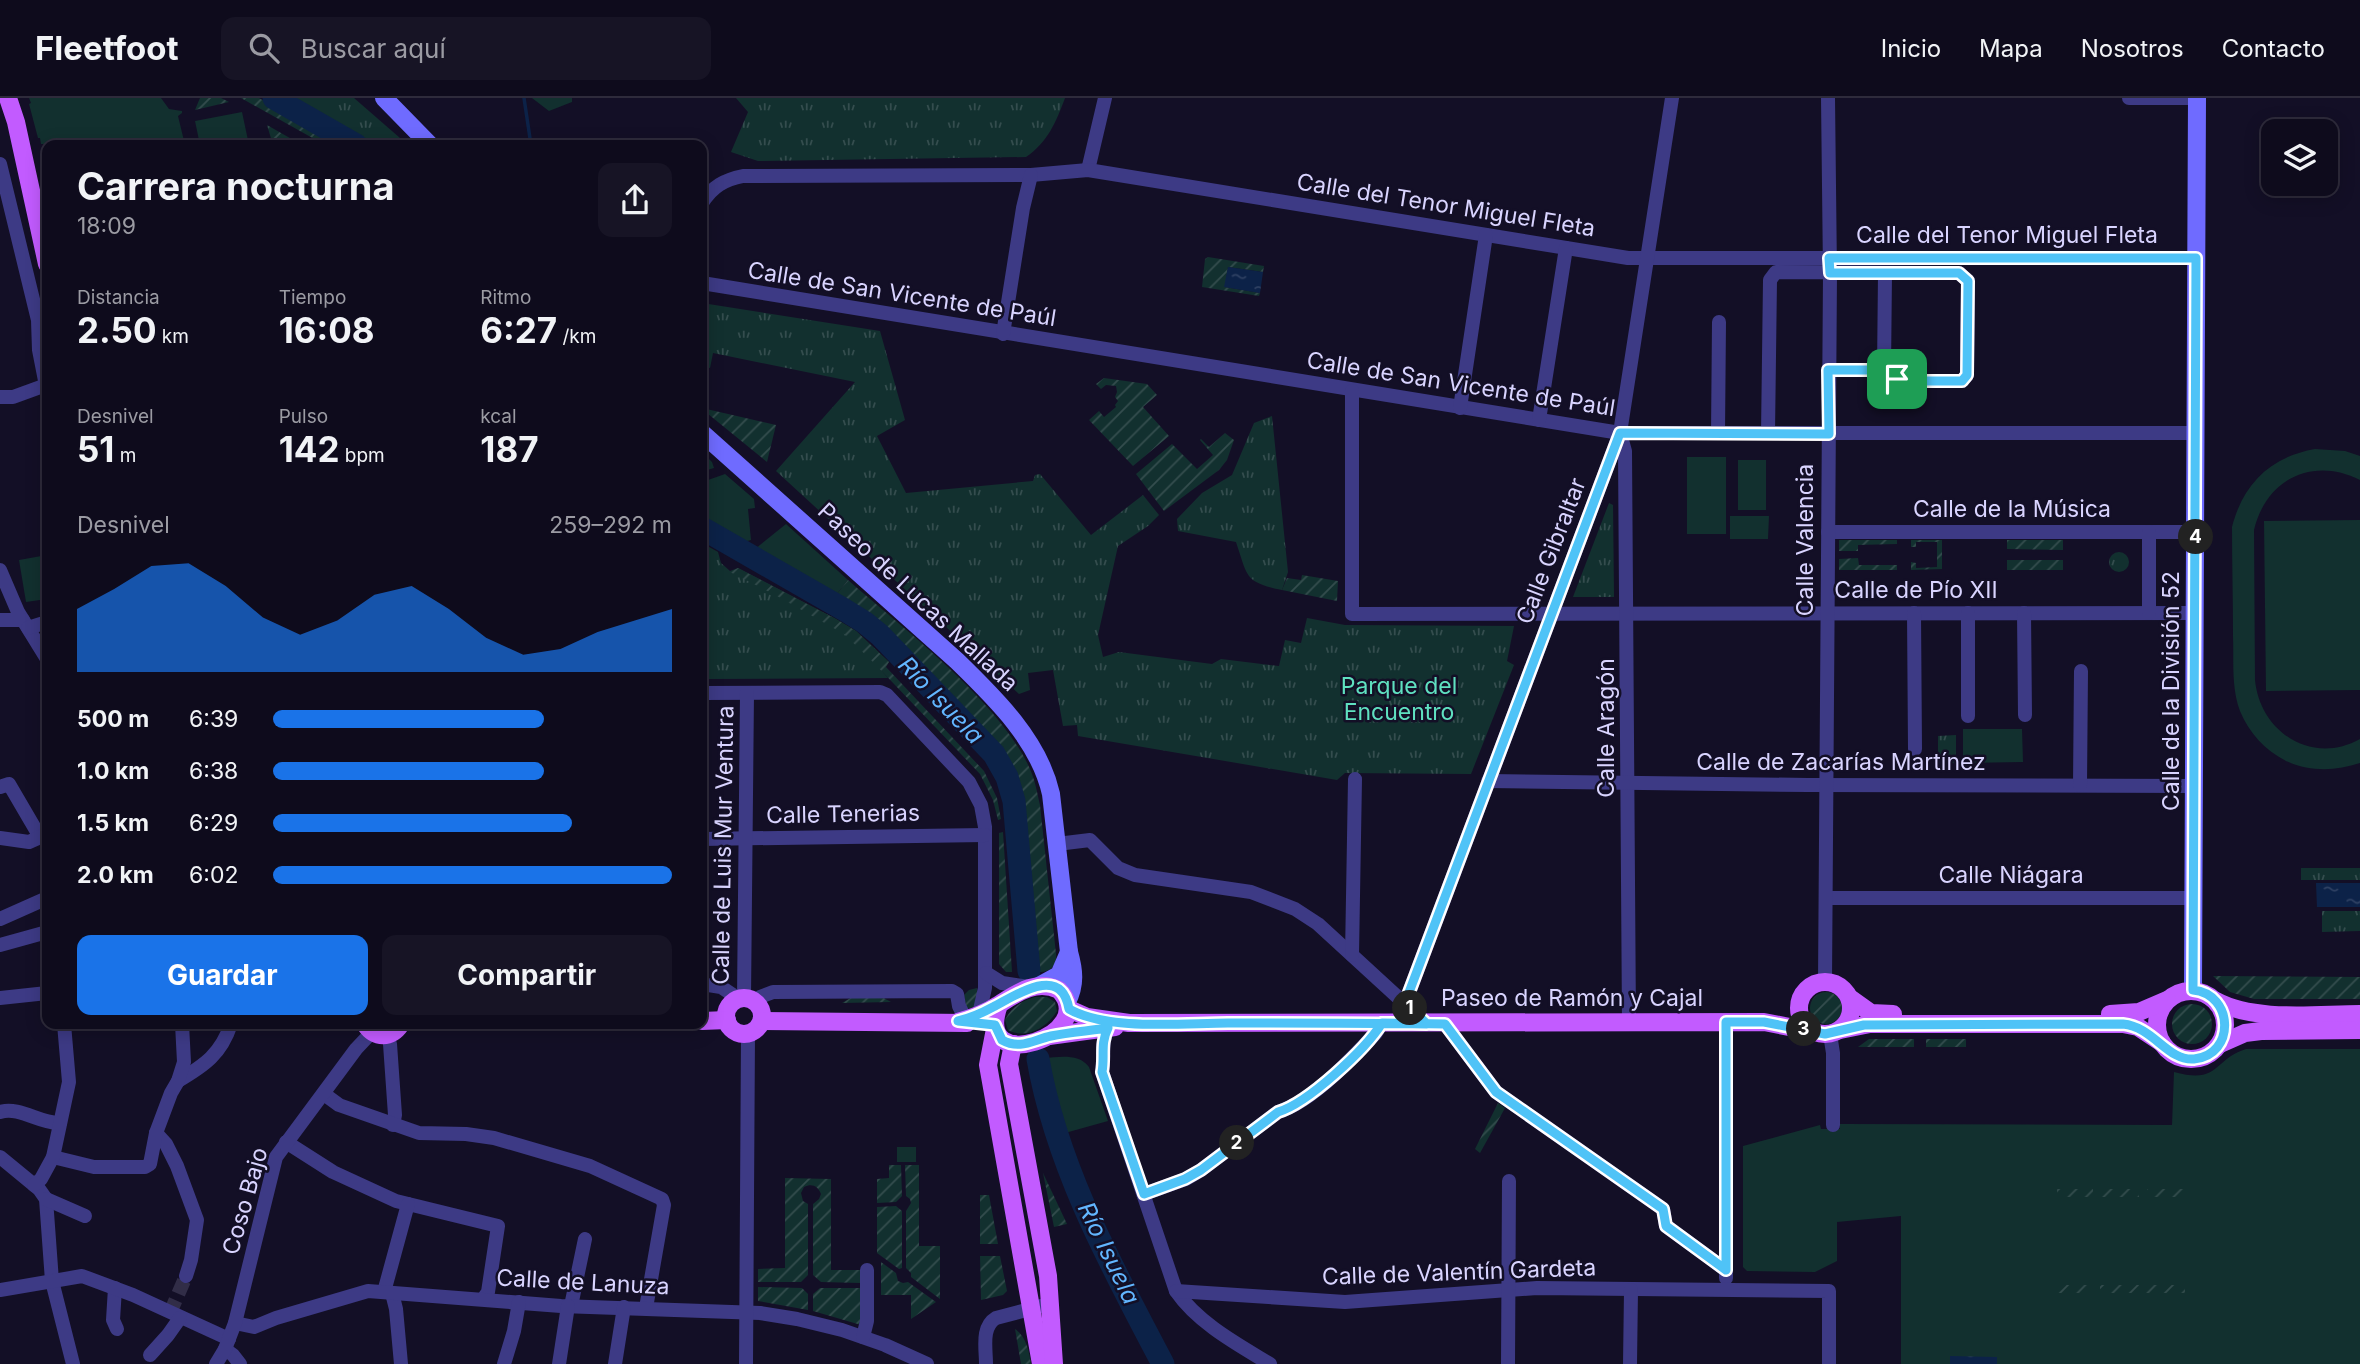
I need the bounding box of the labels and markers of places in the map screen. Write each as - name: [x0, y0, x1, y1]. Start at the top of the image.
- pin: [1867, 349, 1927, 409]
- pin: 4: [2178, 520, 2214, 555]
- pin: 1: [1392, 990, 1428, 1026]
- pin: 3: [1786, 1012, 1822, 1046]
- pin: 2: [1220, 1126, 1254, 1160]

